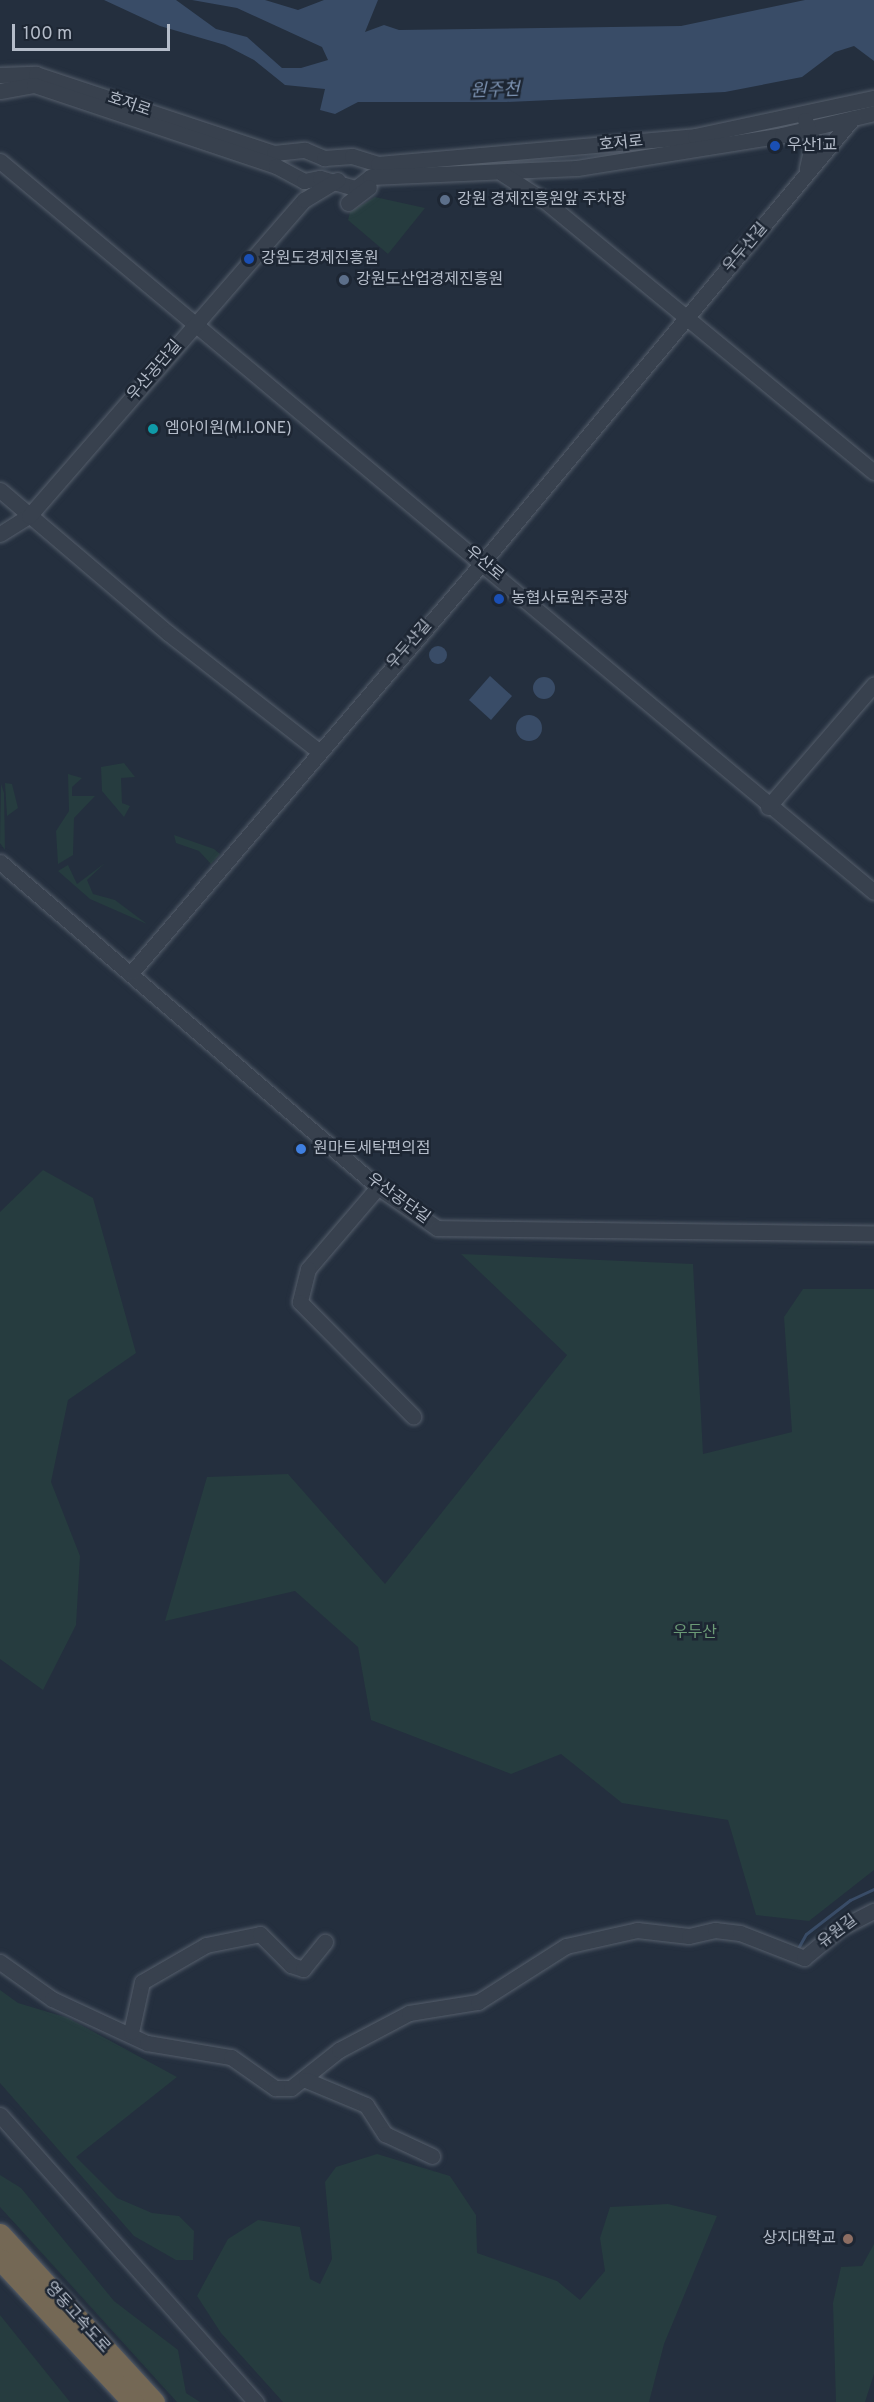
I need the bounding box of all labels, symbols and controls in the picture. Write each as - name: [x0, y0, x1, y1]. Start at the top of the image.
- scale bar: [15, 12, 172, 50]
- text: 100 m: [23, 23, 72, 46]
- water label: 원주천: [470, 80, 520, 104]
- street label: 호저로: [105, 89, 153, 121]
- street label: 호저로: [598, 132, 644, 156]
- place label: 우산1교: [787, 136, 837, 156]
- marker: 우산1교: [768, 139, 782, 153]
- place label: 강원 경제진흥원앞 주차장: [457, 190, 626, 210]
- marker: 강원 경제진흥원앞 주차장: [438, 193, 452, 207]
- street label: 우두산길: [720, 219, 772, 277]
- place label: 강원도경제진흥원: [261, 249, 379, 269]
- marker: 강원도경제진흥원: [242, 252, 256, 266]
- place label: 강원도산업경제진흥원: [356, 270, 503, 290]
- marker: 강원도산업경제진흥원: [337, 273, 351, 287]
- street label: 우산공단길: [124, 337, 186, 405]
- place label: 엠아이원(M.I.ONE): [165, 419, 292, 439]
- marker: 엠아이원(M.I.ONE): [146, 422, 160, 436]
- street label: 우산로: [461, 542, 507, 586]
- place label: 농협사료원주공장: [511, 589, 629, 609]
- marker: 농협사료원주공장: [492, 592, 506, 606]
- street label: 우두산길: [383, 616, 437, 674]
- place label: 원마트세탁편의점: [313, 1139, 431, 1159]
- marker: 원마트세탁편의점: [294, 1142, 308, 1156]
- street label: 우산공단길: [363, 1170, 433, 1228]
- park label: 우두산: [673, 1623, 717, 1643]
- street label: 유원길: [815, 1911, 861, 1953]
- place label: 상지대학교: [762, 2229, 836, 2249]
- marker: 상지대학교: [841, 2232, 855, 2246]
- street label: 영동고속도로: [40, 2279, 114, 2357]

